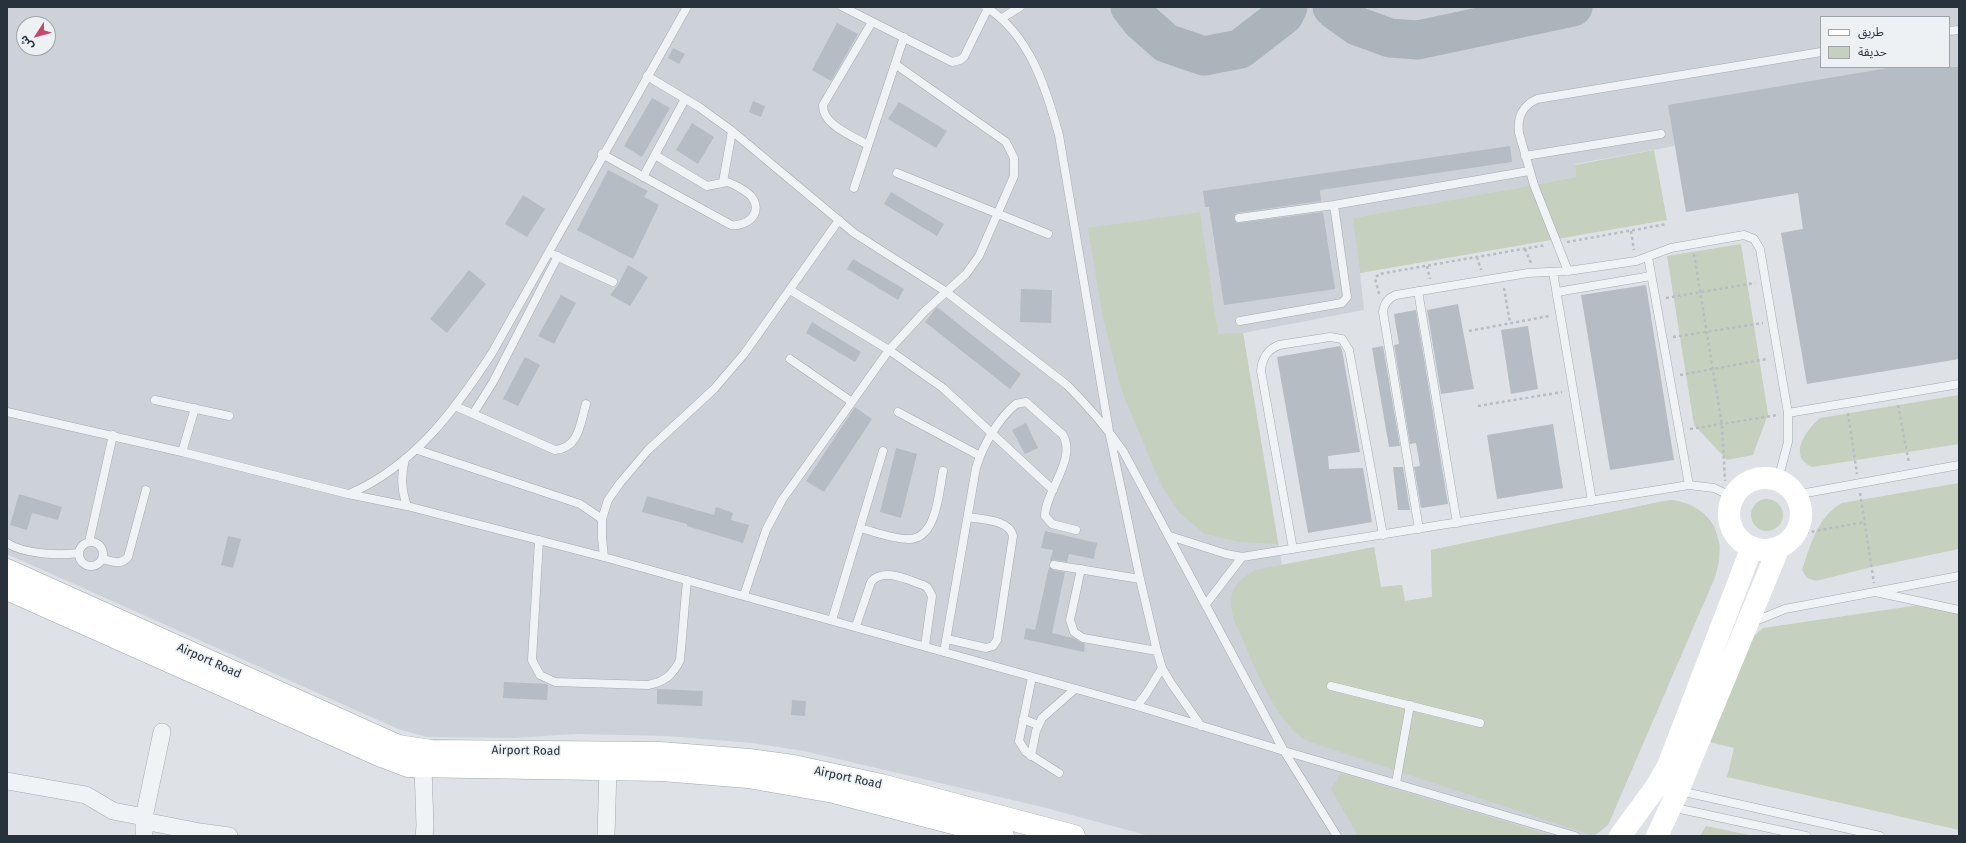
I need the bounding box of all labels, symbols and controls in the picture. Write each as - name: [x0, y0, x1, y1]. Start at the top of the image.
- north arrow: [16, 16, 56, 56]
- legend: [1820, 16, 1950, 68]
- text: طريق: [1858, 25, 1884, 39]
- text: ش: [17, 33, 36, 53]
- text: حديقة: [1858, 45, 1887, 59]
- street label: Airport Road: [175, 640, 243, 682]
- street label: Airport Road: [491, 743, 561, 759]
- street label: Airport Road: [813, 764, 883, 792]

